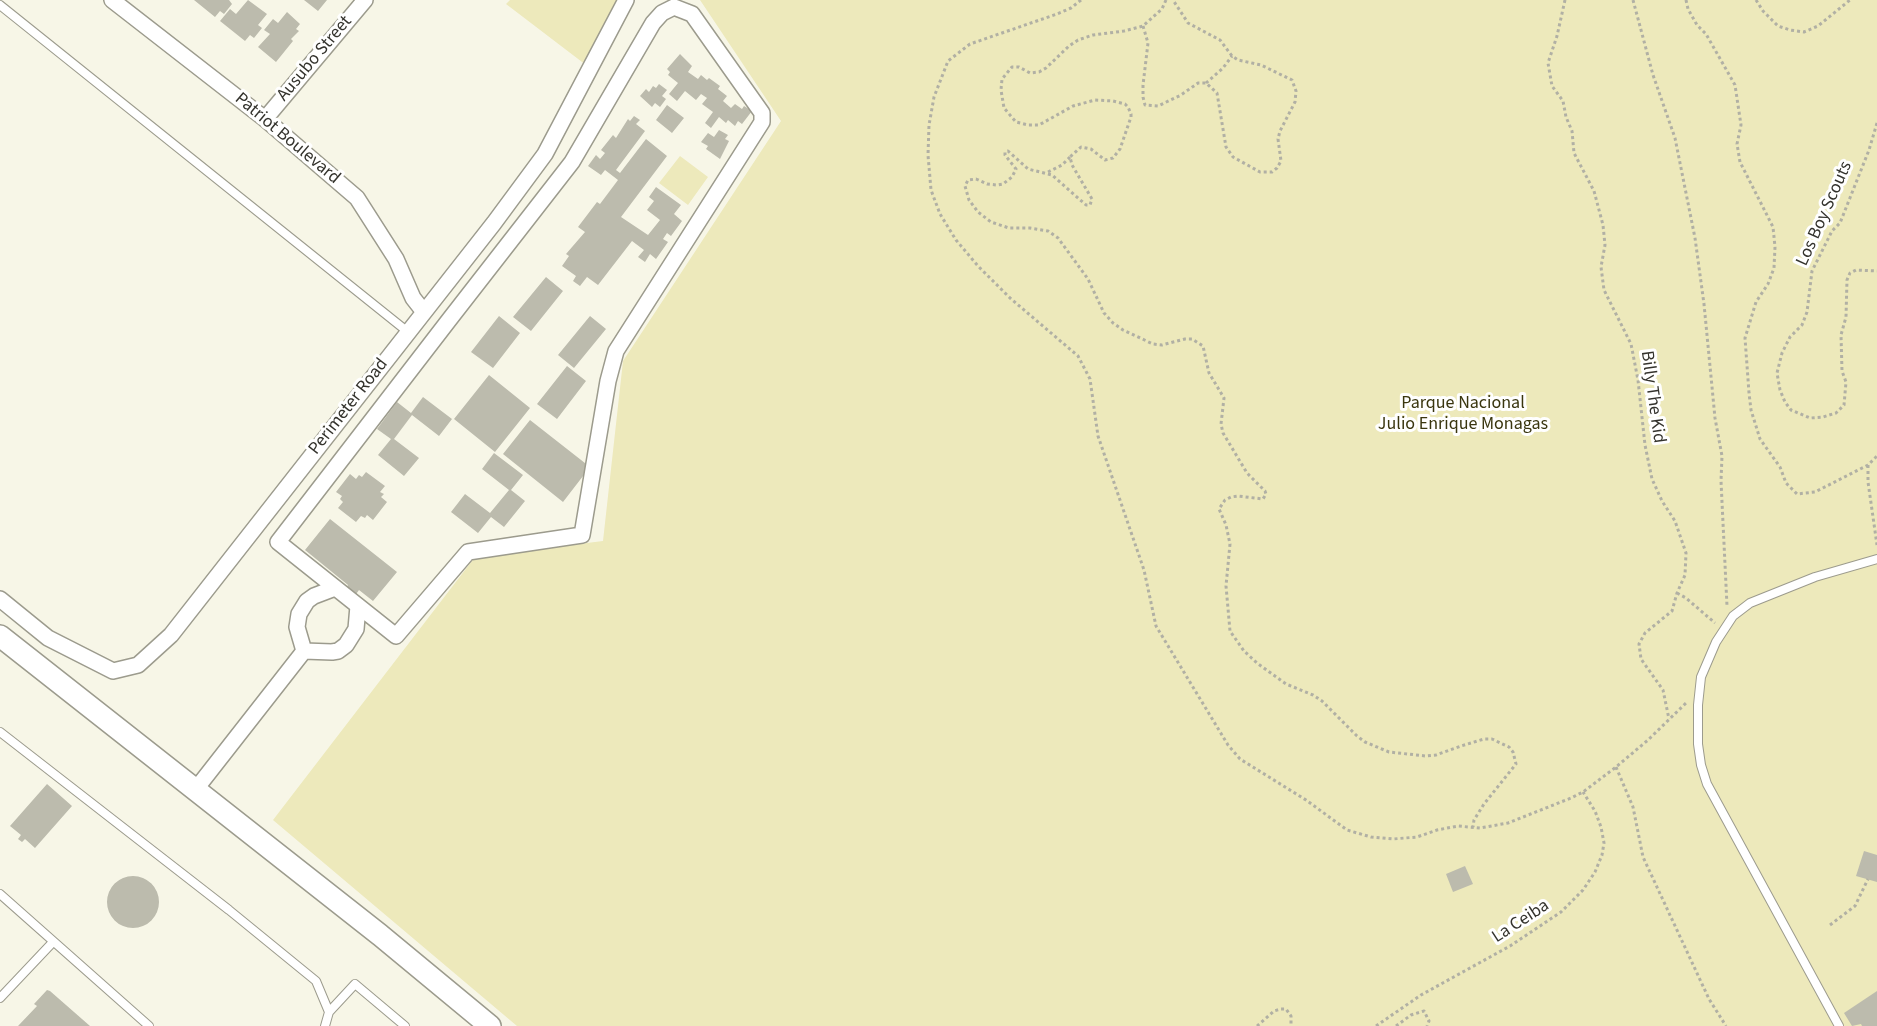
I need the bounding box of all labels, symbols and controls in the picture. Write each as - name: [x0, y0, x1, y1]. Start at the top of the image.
- street label: Ausubo Street: [273, 12, 357, 106]
- street label: Patriot Boulevard: [230, 89, 344, 189]
- street label: Los Boy Scouts: [1792, 158, 1858, 270]
- street label: Billy The Kid: [1635, 349, 1669, 445]
- street label: Perimeter Road: [305, 355, 393, 459]
- park label: Parque Nacional Julio Enrique Monagas: [1378, 393, 1548, 436]
- street label: La Ceiba: [1488, 896, 1554, 948]

